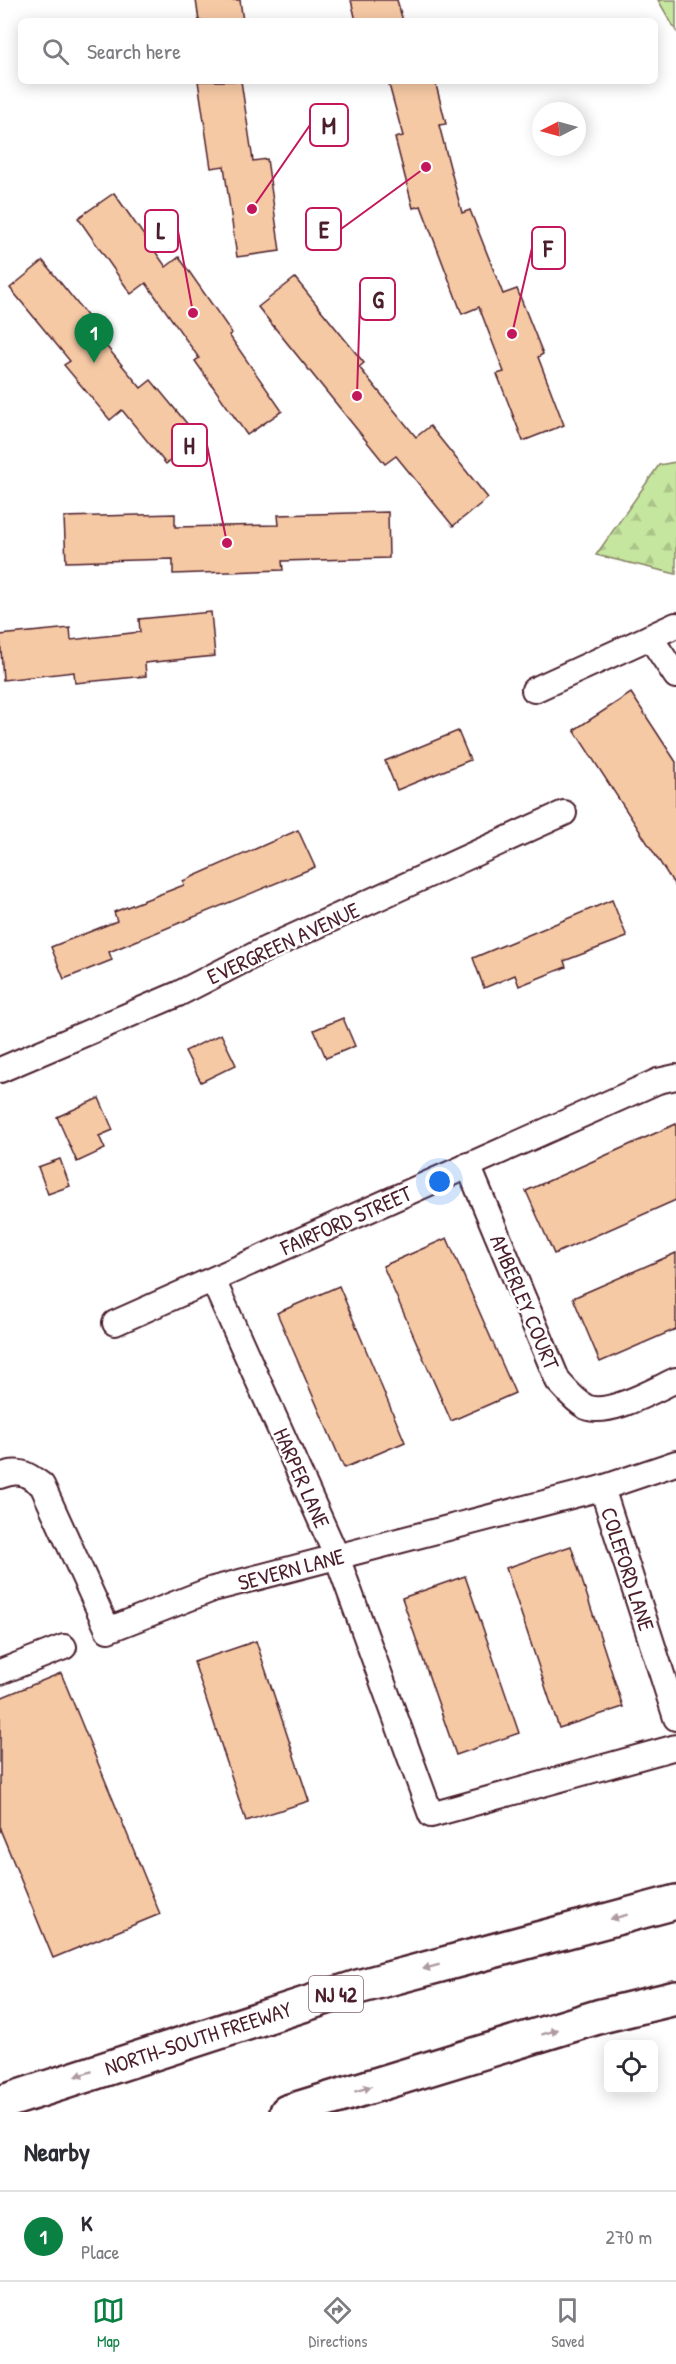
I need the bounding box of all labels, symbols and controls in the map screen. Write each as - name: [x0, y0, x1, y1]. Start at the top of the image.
- search box: [18, 18, 658, 84]
- icon: search: [39, 35, 72, 68]
- text: Search here: [87, 36, 181, 66]
- north arrow: [532, 102, 586, 156]
- callout: M: [310, 104, 348, 146]
- text: M: [322, 109, 336, 141]
- callout: E: [306, 208, 341, 250]
- callout: L: [145, 210, 178, 252]
- text: E: [319, 213, 330, 245]
- text: L: [157, 214, 166, 246]
- callout: F: [532, 227, 565, 269]
- text: F: [543, 232, 554, 264]
- callout: G: [360, 278, 395, 320]
- text: G: [372, 283, 384, 315]
- pin: 1: [74, 314, 113, 363]
- callout: H: [172, 424, 207, 466]
- text: H: [183, 429, 195, 461]
- street label: EVERGREEN AVENUE: [202, 894, 364, 991]
- your location: [425, 1167, 454, 1196]
- street label: FAIRFORD STREET: [275, 1177, 417, 1263]
- street label: AMBERLEY COURT: [483, 1230, 567, 1375]
- street label: HARPER LANE: [267, 1423, 338, 1533]
- street label: COLEFORD LANE: [594, 1503, 662, 1635]
- street label: SEVERN LANE: [234, 1540, 348, 1598]
- one-way arrow: [610, 1913, 628, 1922]
- one-way arrow: [422, 1963, 440, 1973]
- road number: NJ 42: [309, 1976, 363, 2012]
- street label: NORTH-SOUTH FREEWAY: [101, 1993, 296, 2082]
- one-way arrow: [541, 2027, 559, 2036]
- map controls: [604, 2040, 658, 2094]
- button: locate: [604, 2040, 658, 2094]
- one-way arrow: [75, 2070, 93, 2080]
- one-way arrow: [354, 2084, 372, 2093]
- text: Nearby: [24, 2134, 90, 2169]
- text: K: [81, 2208, 93, 2238]
- text: 1: [40, 2223, 47, 2250]
- text: 270 m: [606, 2223, 652, 2250]
- text: Place: [81, 2238, 120, 2265]
- tab: Map: [92, 2294, 125, 2352]
- tab: Directions: [309, 2294, 367, 2352]
- tab: Saved: [551, 2294, 584, 2352]

